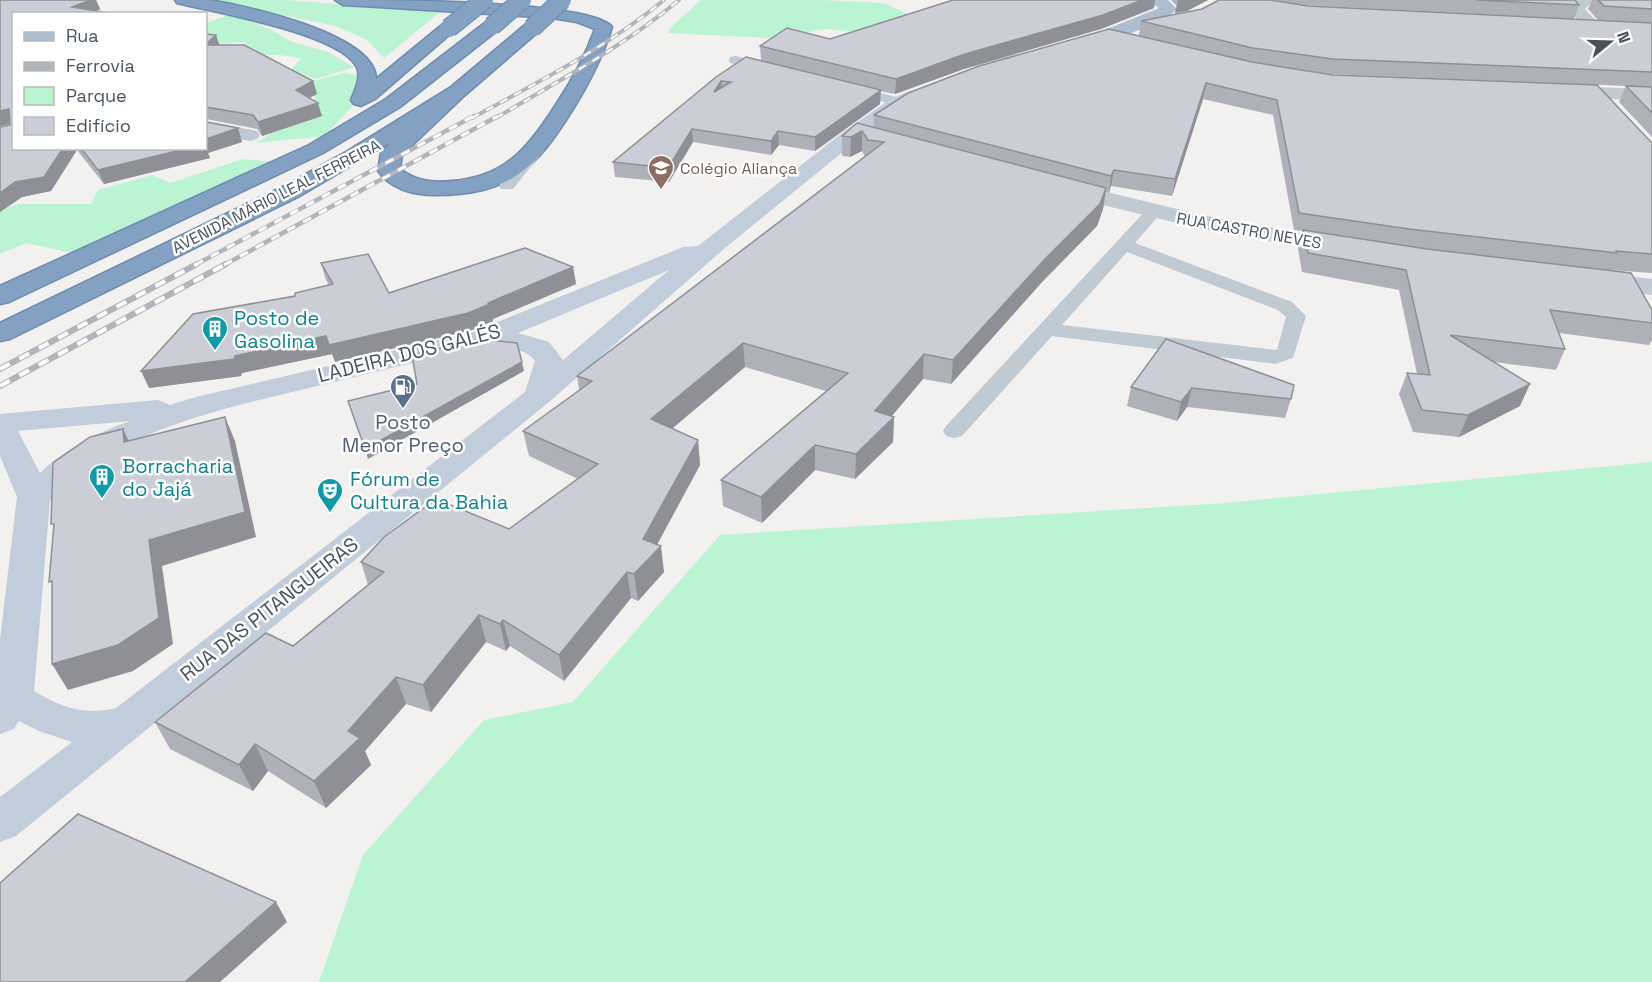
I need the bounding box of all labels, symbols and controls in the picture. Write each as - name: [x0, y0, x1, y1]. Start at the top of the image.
- legend: [12, 12, 207, 150]
- north arrow: [1580, 12, 1640, 72]
- text: Rua: [66, 24, 99, 47]
- text: N: [1612, 29, 1635, 46]
- text: Ferrovia: [66, 54, 135, 77]
- text: Parque: [66, 84, 127, 107]
- text: Edifício: [66, 114, 131, 137]
- street label: AVENIDA MÁRIO LEAL FERREIRA: [169, 135, 384, 258]
- school or university icon: Colégio Aliança: [646, 153, 676, 191]
- place label: Colégio Aliança: [680, 158, 797, 179]
- street label: RUA CASTRO NEVES: [1175, 207, 1323, 254]
- place label: Posto de Gasolina: [234, 305, 319, 354]
- building icon: Posto de Gasolina: [200, 314, 230, 352]
- street label: LADEIRA DOS GALÉS: [315, 318, 503, 388]
- fuel station icon: Posto Menor Preço: [388, 372, 418, 410]
- place label: Posto Menor Preço: [342, 409, 464, 458]
- place label: Borracharia do Jajá: [122, 453, 233, 502]
- building icon: Borracharia do Jajá: [87, 462, 117, 500]
- place label: Fórum de Cultura da Bahia: [350, 466, 508, 515]
- theatre icon: Fórum de Cultura da Bahia: [315, 476, 345, 514]
- street label: RUA DAS PITANGUEIRAS: [175, 531, 363, 687]

